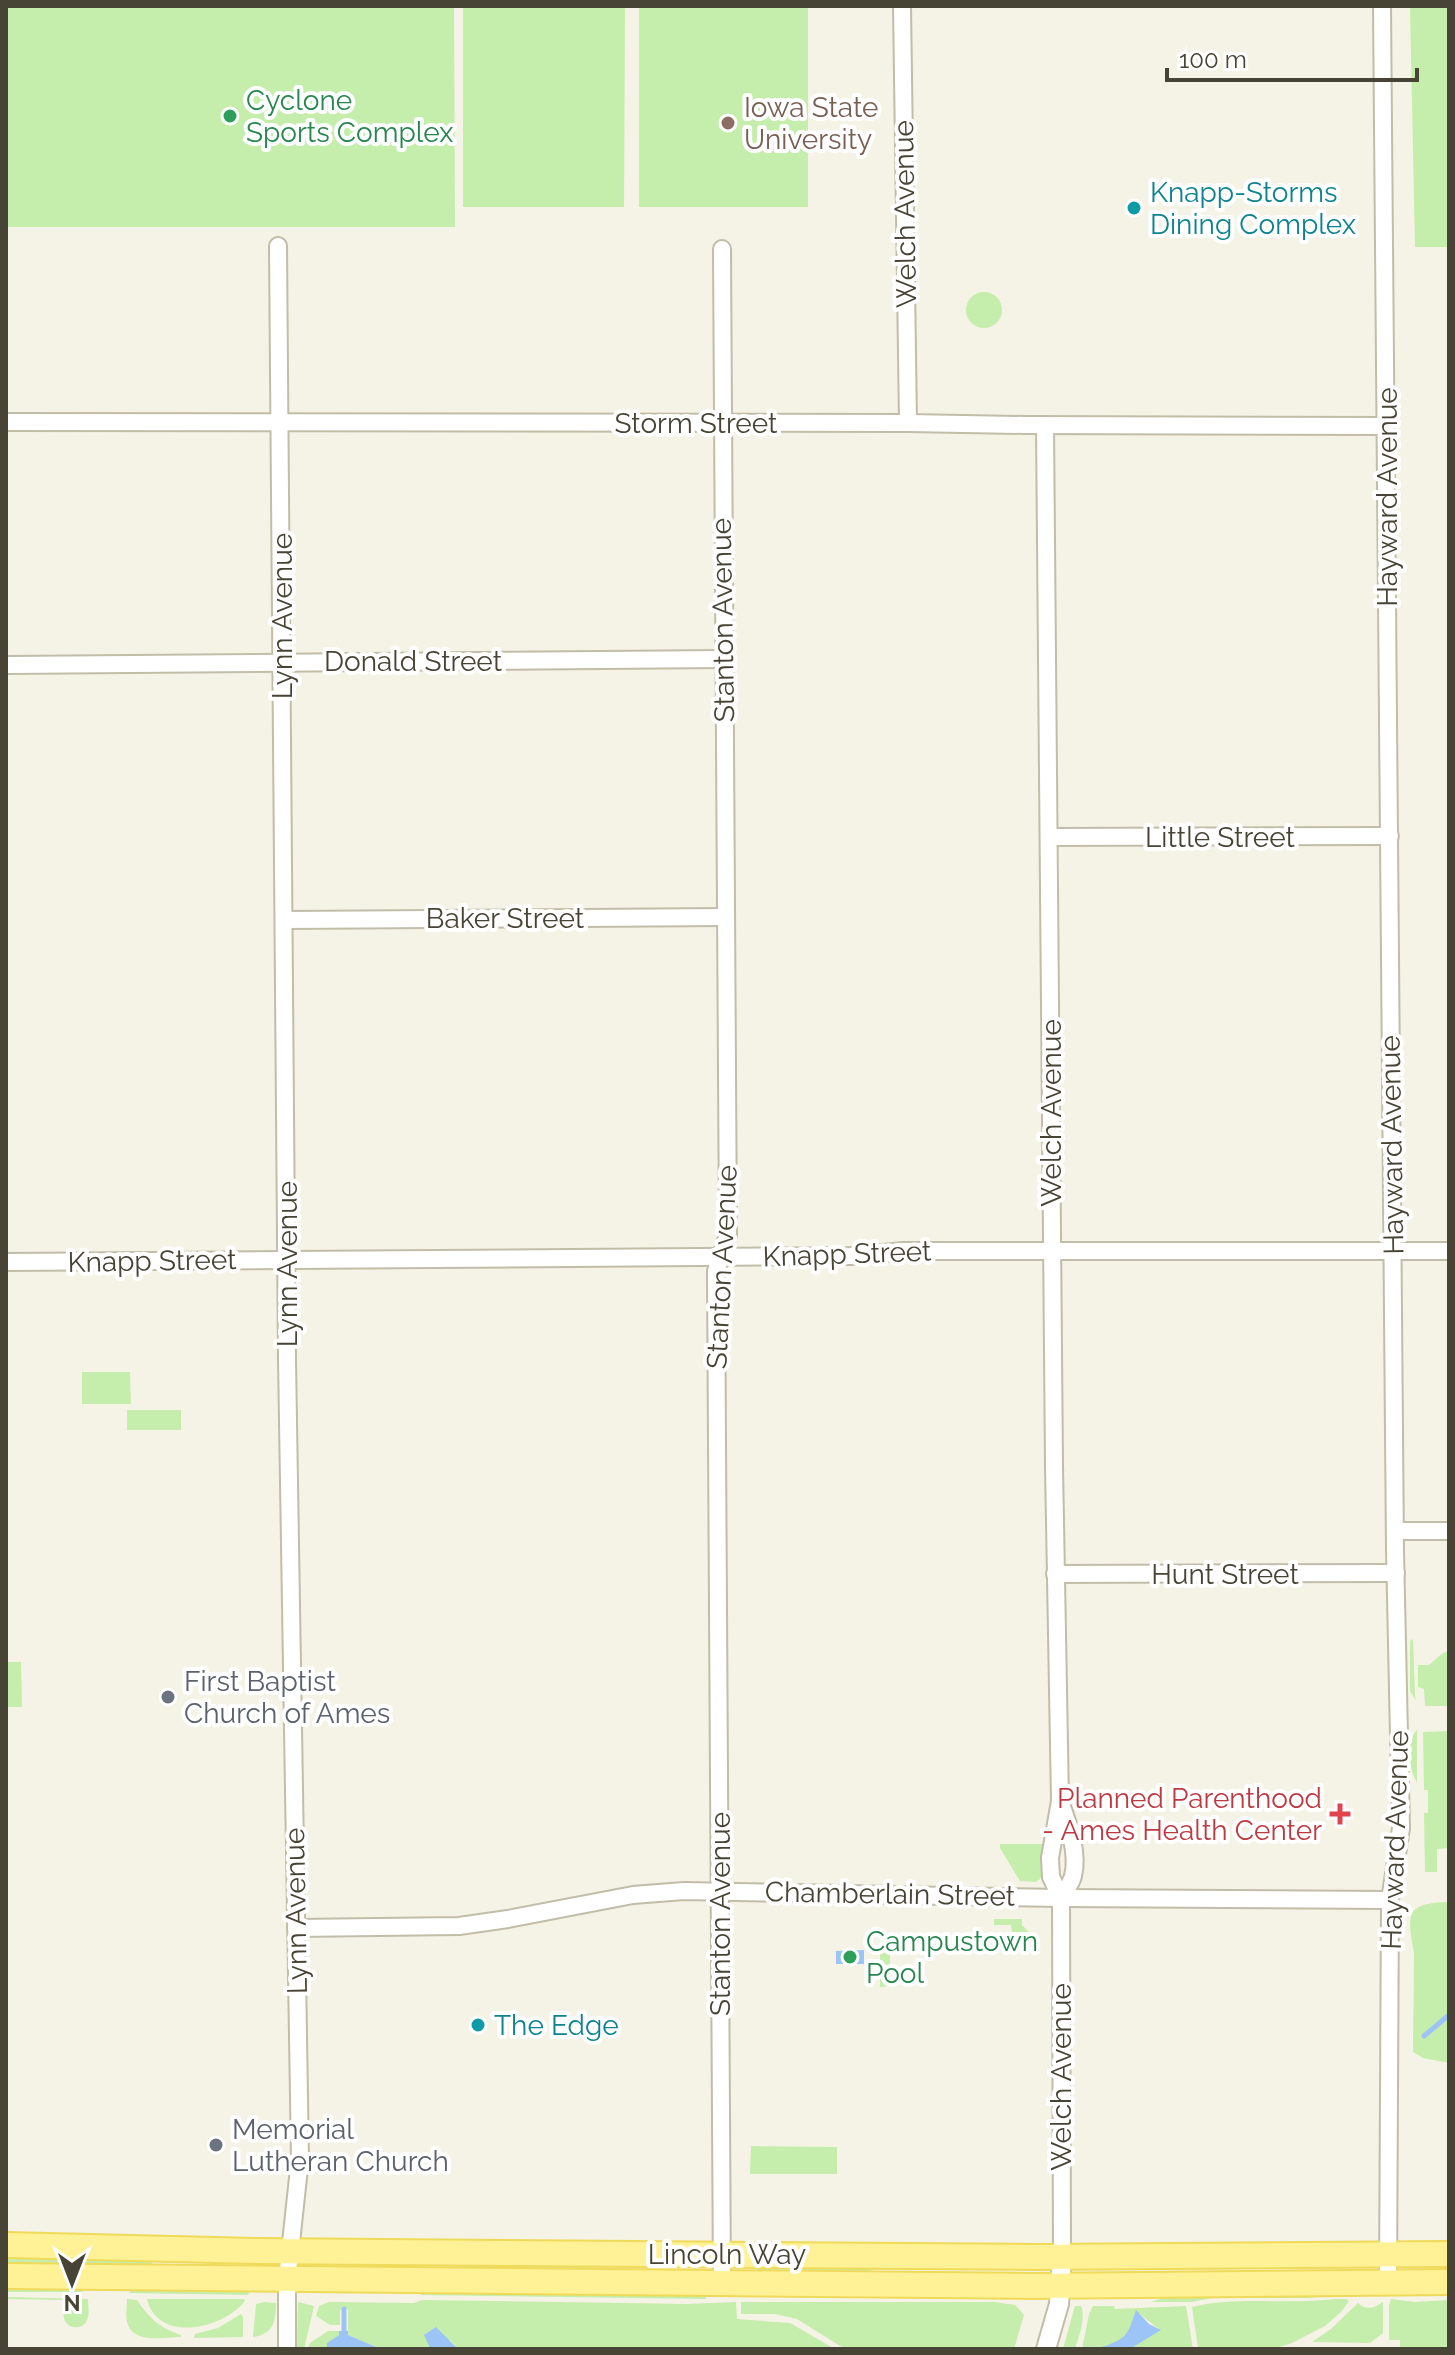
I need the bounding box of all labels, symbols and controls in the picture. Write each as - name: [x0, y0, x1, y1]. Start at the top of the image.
- scale bar: [1167, 32, 1417, 82]
- text: 100 m: [1179, 45, 1247, 74]
- place label: Cyclone Sports Complex: [246, 84, 453, 149]
- place label: Iowa State University: [744, 91, 879, 156]
- marker: Cyclone Sports Complex: [221, 107, 239, 125]
- marker: Iowa State University: [719, 114, 737, 132]
- street label: Welch Avenue: [887, 120, 923, 308]
- place label: Knapp-Storms Dining Complex: [1150, 176, 1356, 241]
- marker: Knapp-Storms Dining Complex: [1125, 199, 1143, 217]
- street label: Hayward Avenue: [1371, 387, 1404, 607]
- street label: Storm Street: [615, 407, 778, 440]
- street label: Stanton Avenue: [705, 518, 741, 722]
- street label: Lynn Avenue: [266, 533, 299, 699]
- street label: Donald Street: [324, 645, 503, 678]
- street label: Little Street: [1145, 821, 1296, 854]
- street label: Baker Street: [426, 902, 585, 935]
- street label: Welch Avenue: [1035, 1019, 1068, 1207]
- street label: Hayward Avenue: [1374, 1035, 1410, 1255]
- street label: Stanton Avenue: [700, 1164, 744, 1370]
- street label: Lynn Avenue: [271, 1181, 304, 1347]
- street label: Knapp Street: [762, 1235, 933, 1273]
- street label: Knapp Street: [67, 1243, 237, 1279]
- street label: Hunt Street: [1151, 1558, 1299, 1591]
- place label: First Baptist Church of Ames: [184, 1665, 390, 1730]
- marker: First Baptist Church of Ames: [159, 1688, 177, 1706]
- street label: Hayward Avenue: [1375, 1730, 1415, 1950]
- place label: Planned Parenthood - Ames Health Center: [1042, 1782, 1322, 1847]
- marker: Planned Parenthood - Ames Health Center: [1329, 1803, 1351, 1825]
- street label: Stanton Avenue: [704, 1812, 737, 2016]
- street label: Lynn Avenue: [278, 1828, 314, 1994]
- street label: Chamberlain Street: [765, 1875, 1016, 1913]
- place label: Campustown Pool: [866, 1925, 1038, 1990]
- marker: Campustown Pool: [841, 1948, 859, 1966]
- street label: Welch Avenue: [1045, 1983, 1078, 2171]
- place label: The Edge: [494, 2009, 619, 2042]
- marker: The Edge: [469, 2016, 487, 2034]
- place label: Memorial Lutheran Church: [232, 2113, 449, 2178]
- marker: Memorial Lutheran Church: [207, 2136, 225, 2154]
- street label: Lincoln Way: [648, 2238, 806, 2271]
- north arrow: [32, 2243, 112, 2323]
- text: N: [64, 2290, 80, 2316]

